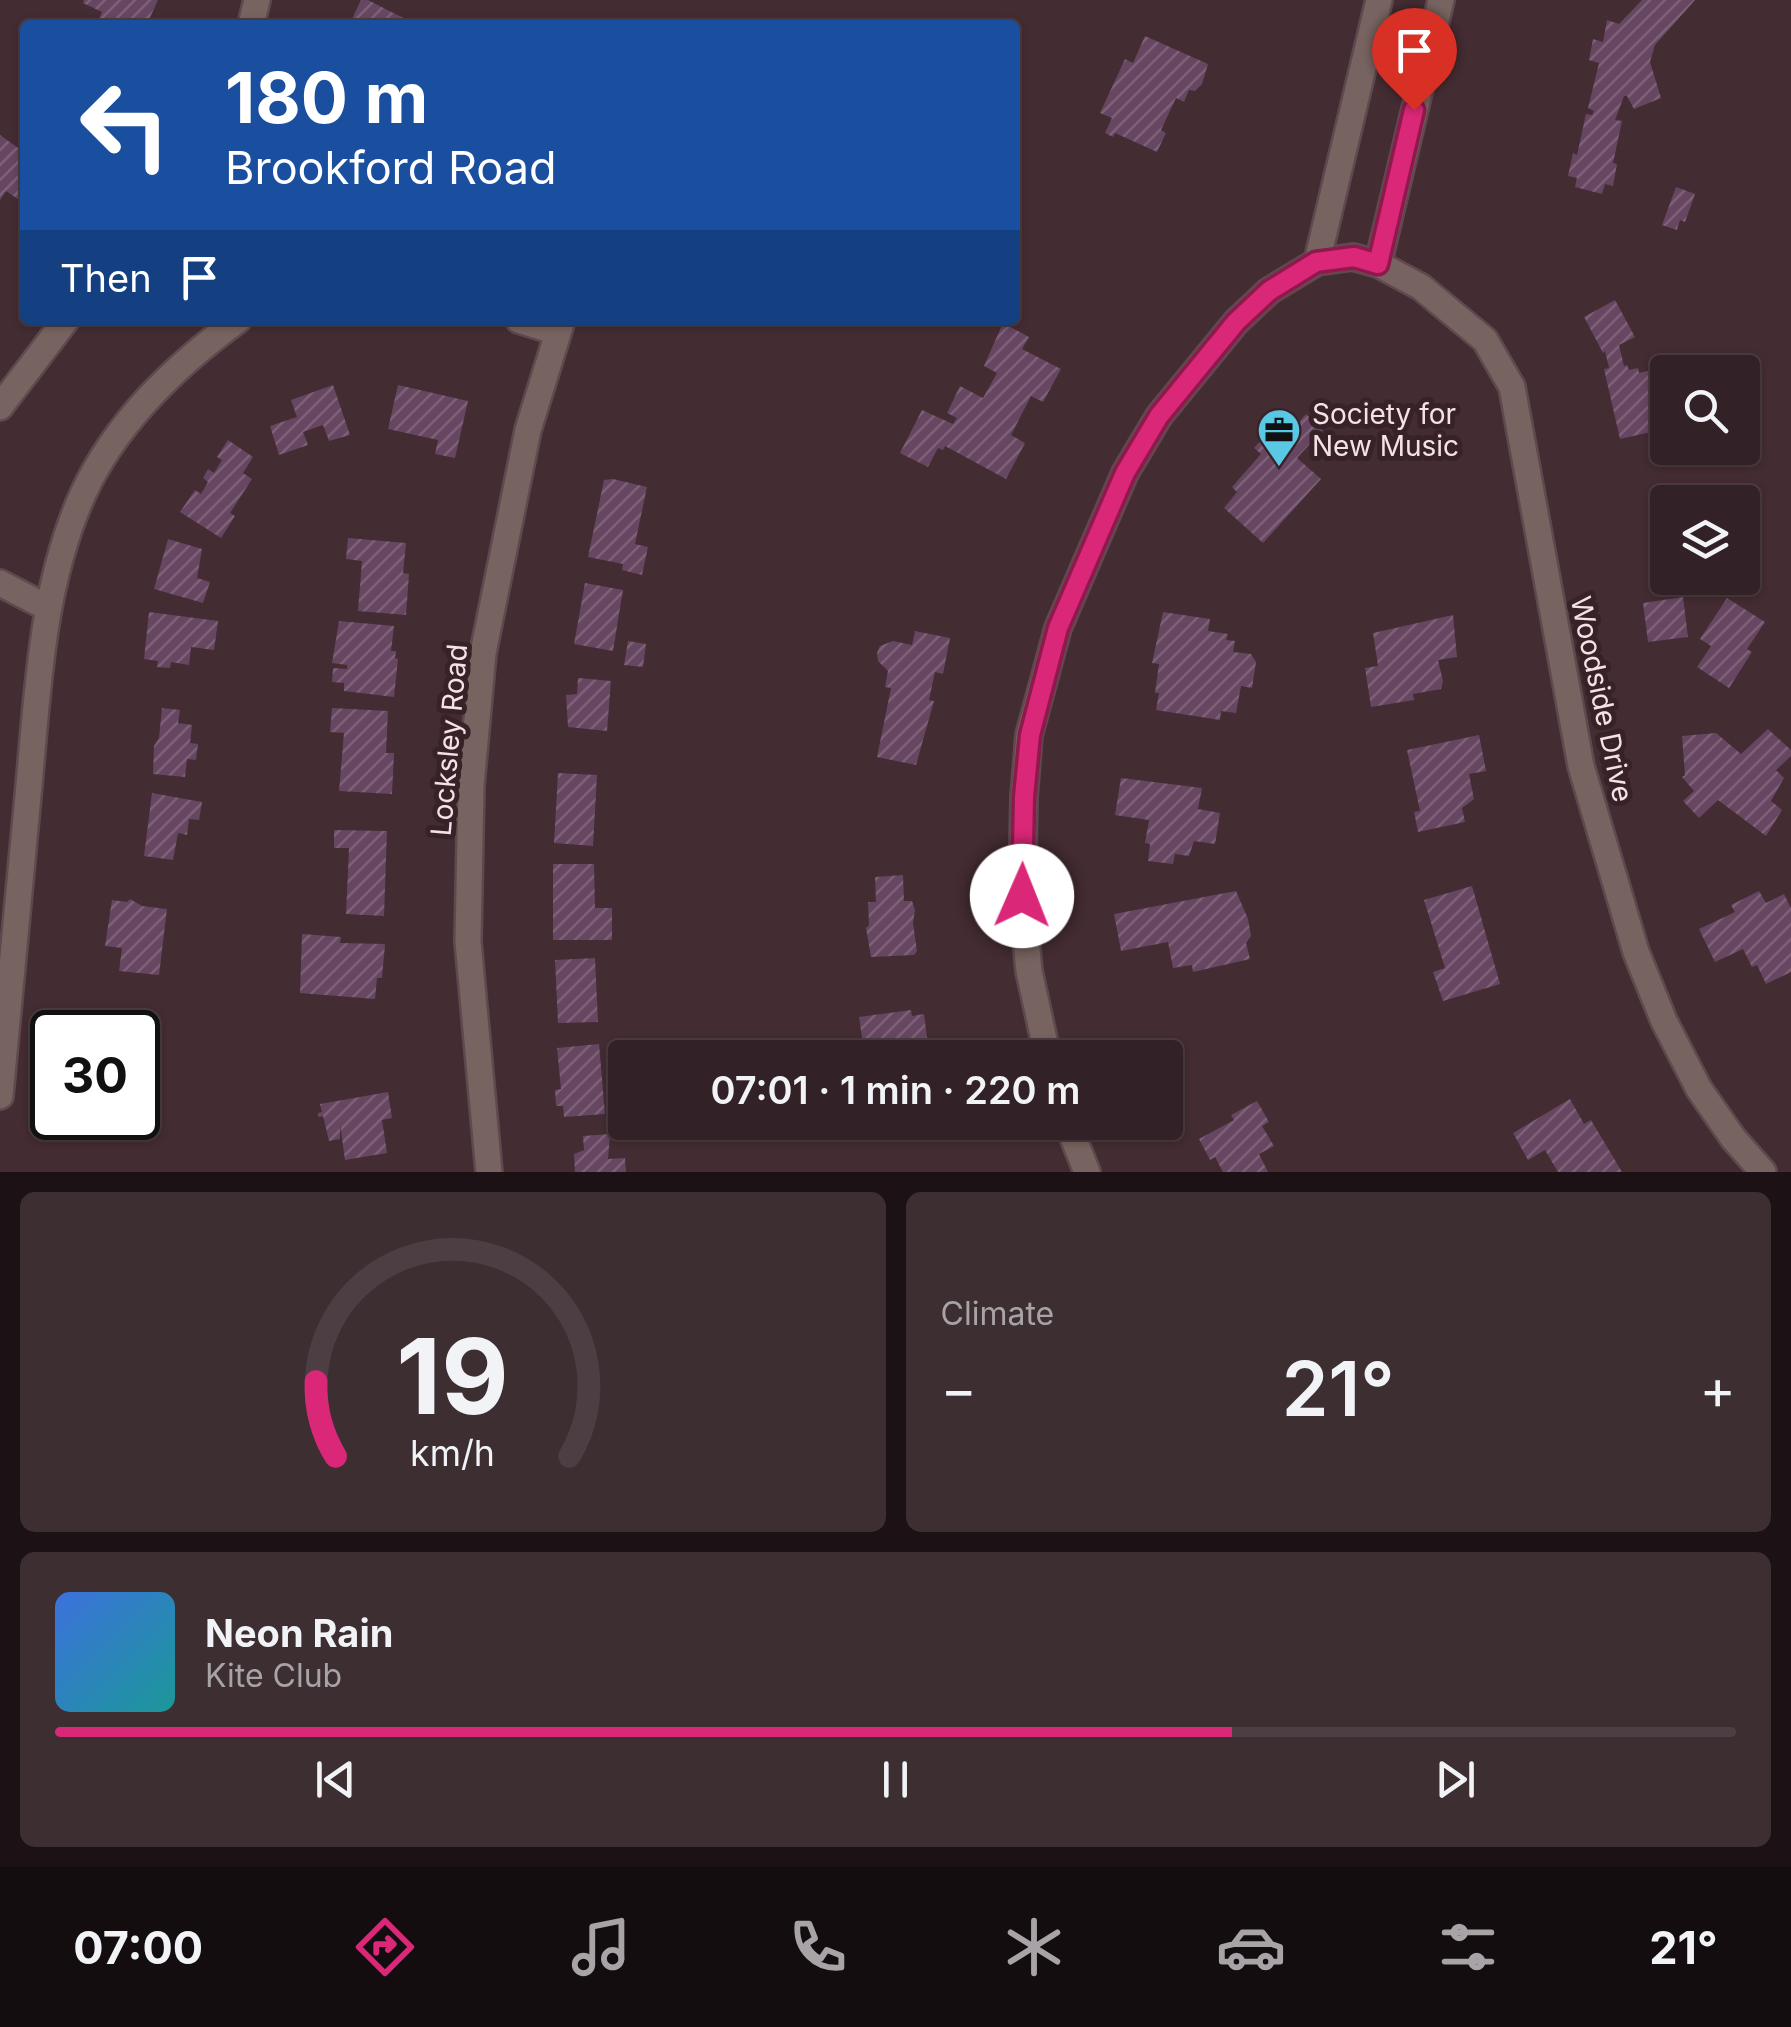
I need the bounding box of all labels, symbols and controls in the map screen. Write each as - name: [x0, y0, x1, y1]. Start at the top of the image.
- pin: [1372, 8, 1457, 111]
- icon: arrive: [1387, 23, 1442, 78]
- text: 180 m: [225, 55, 428, 140]
- icon: left: [60, 60, 190, 190]
- text: Brookford Road: [225, 140, 557, 195]
- icon: arrive: [172, 250, 227, 305]
- text: Then: [60, 255, 152, 301]
- map controls: [1650, 355, 1760, 595]
- button: search: [1650, 355, 1760, 465]
- place label: Society for New Music: [1312, 397, 1459, 463]
- office icon: Society for New Music: [1256, 407, 1302, 468]
- button: layers: [1650, 485, 1760, 595]
- street label: Woodside Drive: [1564, 593, 1640, 805]
- street label: Locksley Road: [424, 643, 474, 837]
- position arrow: [970, 844, 1074, 948]
- speed limit sign: 30: [30, 1010, 160, 1140]
- text: 07:01 · 1 min · 220 m: [711, 1067, 1080, 1113]
- text: Climate: [941, 1294, 1054, 1333]
- text: 19: [397, 1313, 509, 1439]
- text: 21°: [1282, 1343, 1395, 1434]
- text: −: [941, 1356, 977, 1422]
- text: +: [1700, 1356, 1736, 1422]
- text: km/h: [410, 1431, 495, 1475]
- text: Neon Rain: [205, 1610, 393, 1656]
- text: Kite Club: [205, 1656, 342, 1695]
- icon: previous: [308, 1752, 363, 1807]
- icon: pause: [868, 1752, 923, 1807]
- icon: next: [1428, 1752, 1483, 1807]
- icon: directions: [350, 1912, 420, 1982]
- icon: music: [566, 1912, 636, 1982]
- icon: phone: [783, 1912, 853, 1982]
- icon: climate: [999, 1912, 1069, 1982]
- icon: car: [1216, 1912, 1286, 1982]
- icon: filters: [1433, 1912, 1503, 1982]
- text: 07:00: [73, 1920, 203, 1975]
- text: 21°: [1649, 1920, 1718, 1975]

